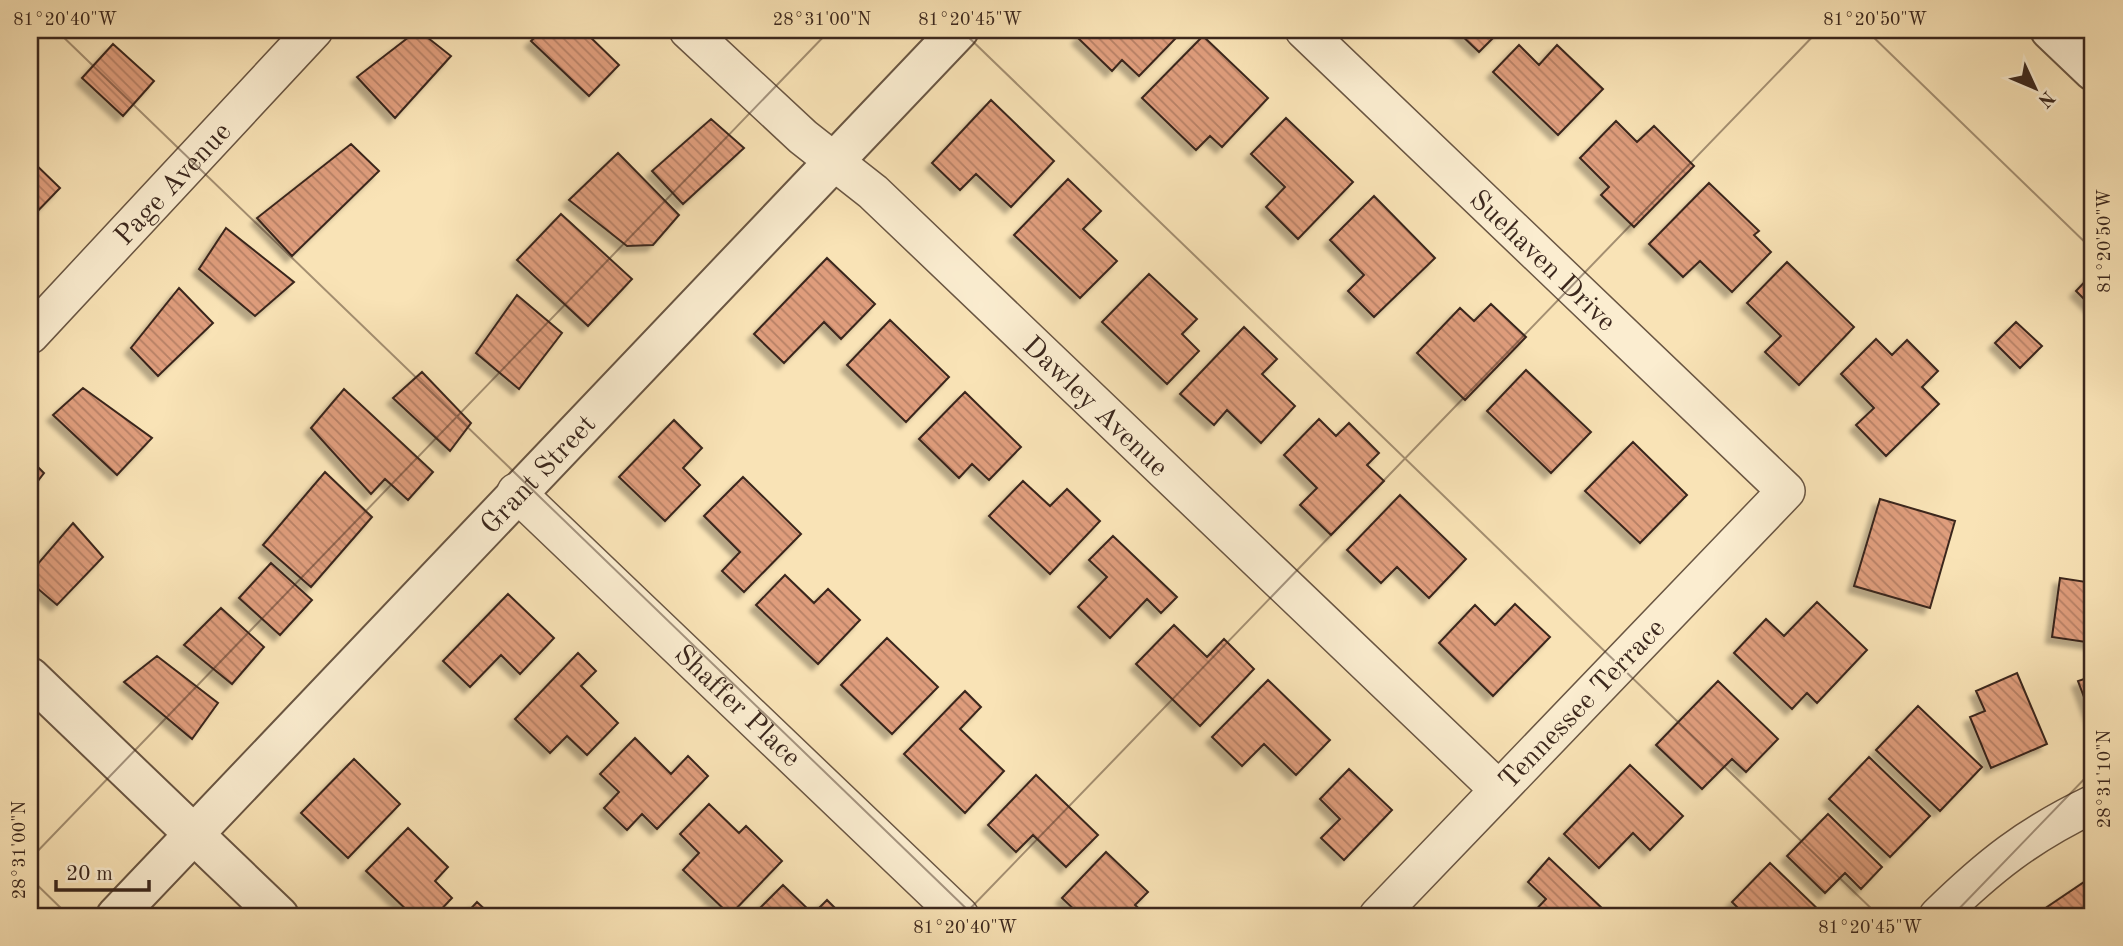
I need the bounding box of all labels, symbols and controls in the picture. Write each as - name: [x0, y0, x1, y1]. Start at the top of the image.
- text: 81°20'40"W: [13, 11, 117, 29]
- text: 28°31'00"N: [773, 11, 871, 29]
- text: 81°20'45"W: [918, 11, 1022, 29]
- text: 81°20'50"W: [1823, 11, 1927, 29]
- north arrow: [2000, 52, 2070, 122]
- text: N: [2033, 86, 2057, 110]
- street label: Page Avenue: [110, 118, 238, 252]
- street label: Suehaven Drive: [1464, 186, 1620, 337]
- text: 81°20'50"W: [2096, 189, 2114, 293]
- street label: Dawley Avenue: [1016, 332, 1172, 483]
- street label: Grant Street: [477, 411, 602, 540]
- street label: Tennessee Terrace: [1495, 614, 1671, 796]
- street label: Shaffer Place: [668, 641, 805, 773]
- text: 28°31'10"N: [2096, 730, 2114, 828]
- text: 28°31'00"N: [11, 801, 29, 899]
- scale bar: [56, 848, 149, 892]
- text: 20 m: [66, 864, 113, 885]
- text: 81°20'40"W: [913, 919, 1017, 937]
- text: 81°20'45"W: [1818, 919, 1922, 937]

